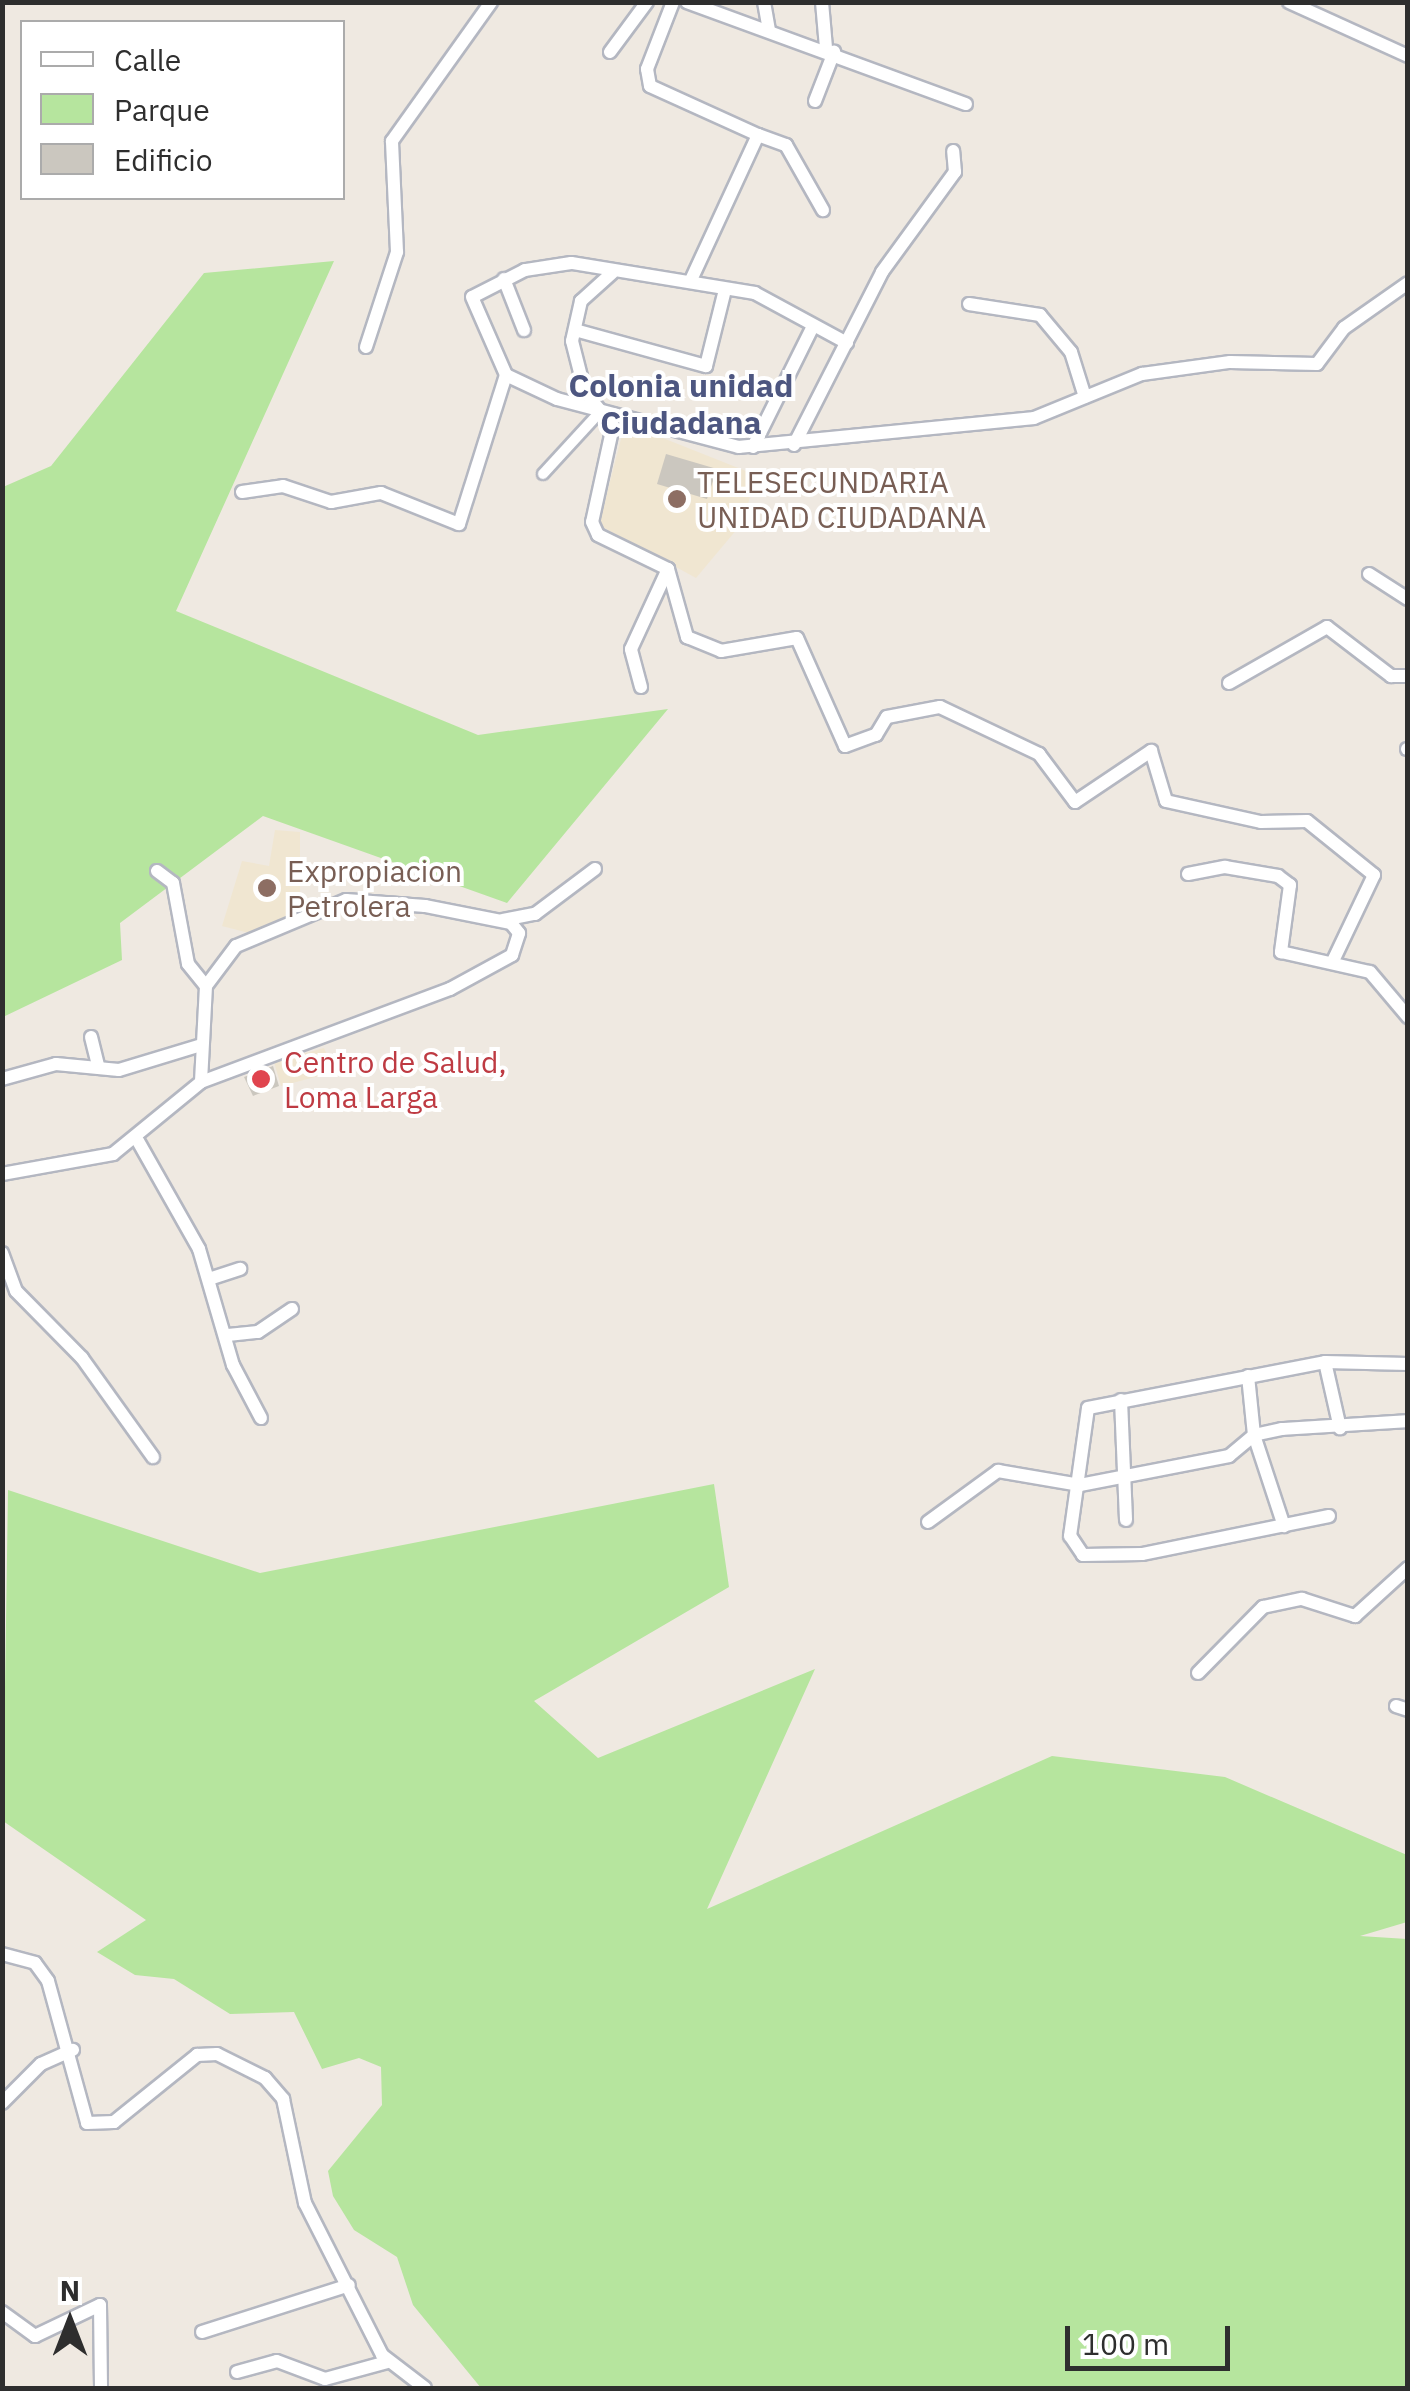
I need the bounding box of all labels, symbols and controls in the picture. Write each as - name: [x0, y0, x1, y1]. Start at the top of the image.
- legend: [20, 20, 345, 200]
- text: Calle: [114, 40, 181, 79]
- text: Parque: [114, 90, 210, 129]
- text: Edificio: [114, 140, 213, 179]
- district label: Colonia unidad Ciudadana: [568, 367, 794, 442]
- place label: TELESECUNDARIA UNIDAD CIUDADANA: [697, 464, 986, 534]
- marker: TELESECUNDARIA UNIDAD CIUDADANA: [666, 488, 688, 510]
- place label: Expropiacion Petrolera: [287, 853, 462, 924]
- marker: Expropiacion Petrolera: [256, 877, 278, 899]
- place label: Centro de Salud, Loma Larga: [284, 1044, 507, 1114]
- marker: Centro de Salud, Loma Larga: [248, 1066, 274, 1092]
- north arrow: [20, 2271, 120, 2371]
- text: N: [60, 2272, 80, 2309]
- scale bar: [1070, 2306, 1235, 2368]
- text: 100 m: [1082, 2324, 1169, 2363]

